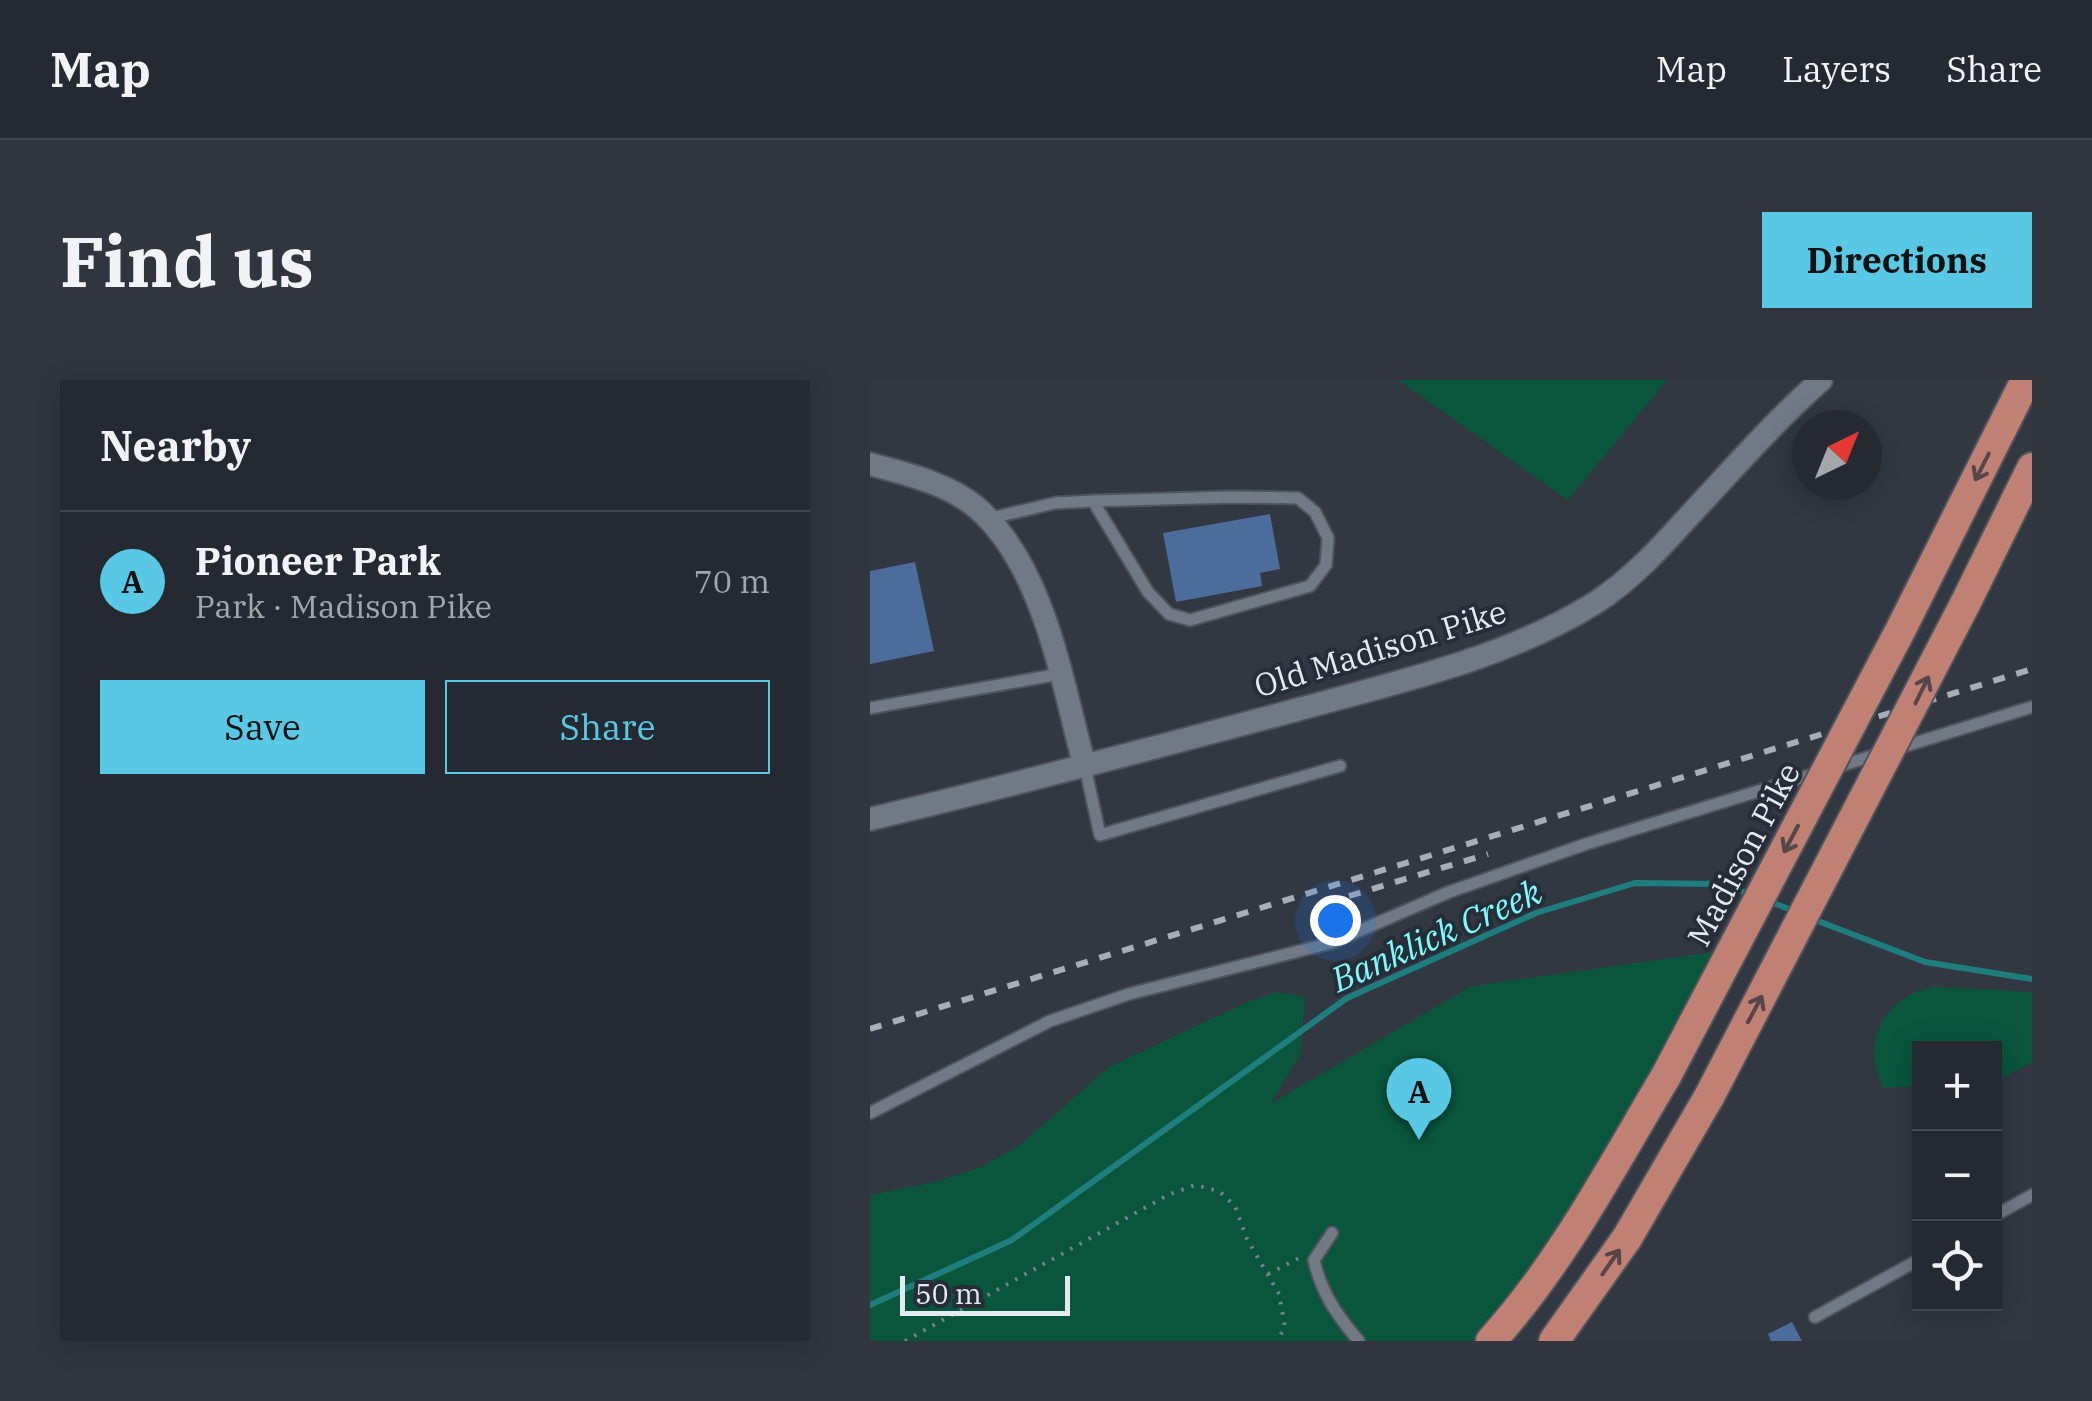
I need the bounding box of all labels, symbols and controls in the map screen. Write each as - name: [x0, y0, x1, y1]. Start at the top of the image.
- text: Map: [50, 38, 151, 100]
- text: Map: [1656, 46, 1727, 92]
- text: Layers: [1782, 46, 1891, 92]
- text: Share: [1946, 46, 2042, 92]
- button: Directions: [1762, 212, 2032, 308]
- text: Find us: [60, 215, 314, 306]
- north arrow: [1792, 410, 1882, 500]
- text: Nearby: [100, 418, 251, 473]
- one-way arrow: [1972, 451, 1991, 481]
- text: Pioneer Park: [195, 536, 441, 585]
- text: A: [121, 560, 144, 602]
- text: 70 m: [694, 560, 770, 602]
- text: Park · Madison Pike: [195, 585, 492, 627]
- street label: Old Madison Pike: [1249, 590, 1511, 706]
- one-way arrow: [1913, 676, 1932, 705]
- button: Save: [100, 680, 425, 774]
- button: Share: [445, 680, 770, 774]
- street label: Madison Pike: [1677, 755, 1809, 953]
- one-way arrow: [1781, 823, 1800, 853]
- water label: Banklick Creek: [1323, 868, 1549, 1002]
- your location: [1310, 895, 1361, 946]
- one-way arrow: [1746, 995, 1765, 1025]
- map controls: [1912, 1041, 2002, 1311]
- button: +: [1912, 1041, 2002, 1131]
- pin: A: [1386, 1058, 1452, 1140]
- button: −: [1912, 1131, 2002, 1221]
- button: locate: [1912, 1221, 2002, 1311]
- one-way arrow: [1600, 1249, 1621, 1277]
- scale bar: [900, 1271, 1070, 1316]
- text: 50 m: [915, 1275, 982, 1312]

